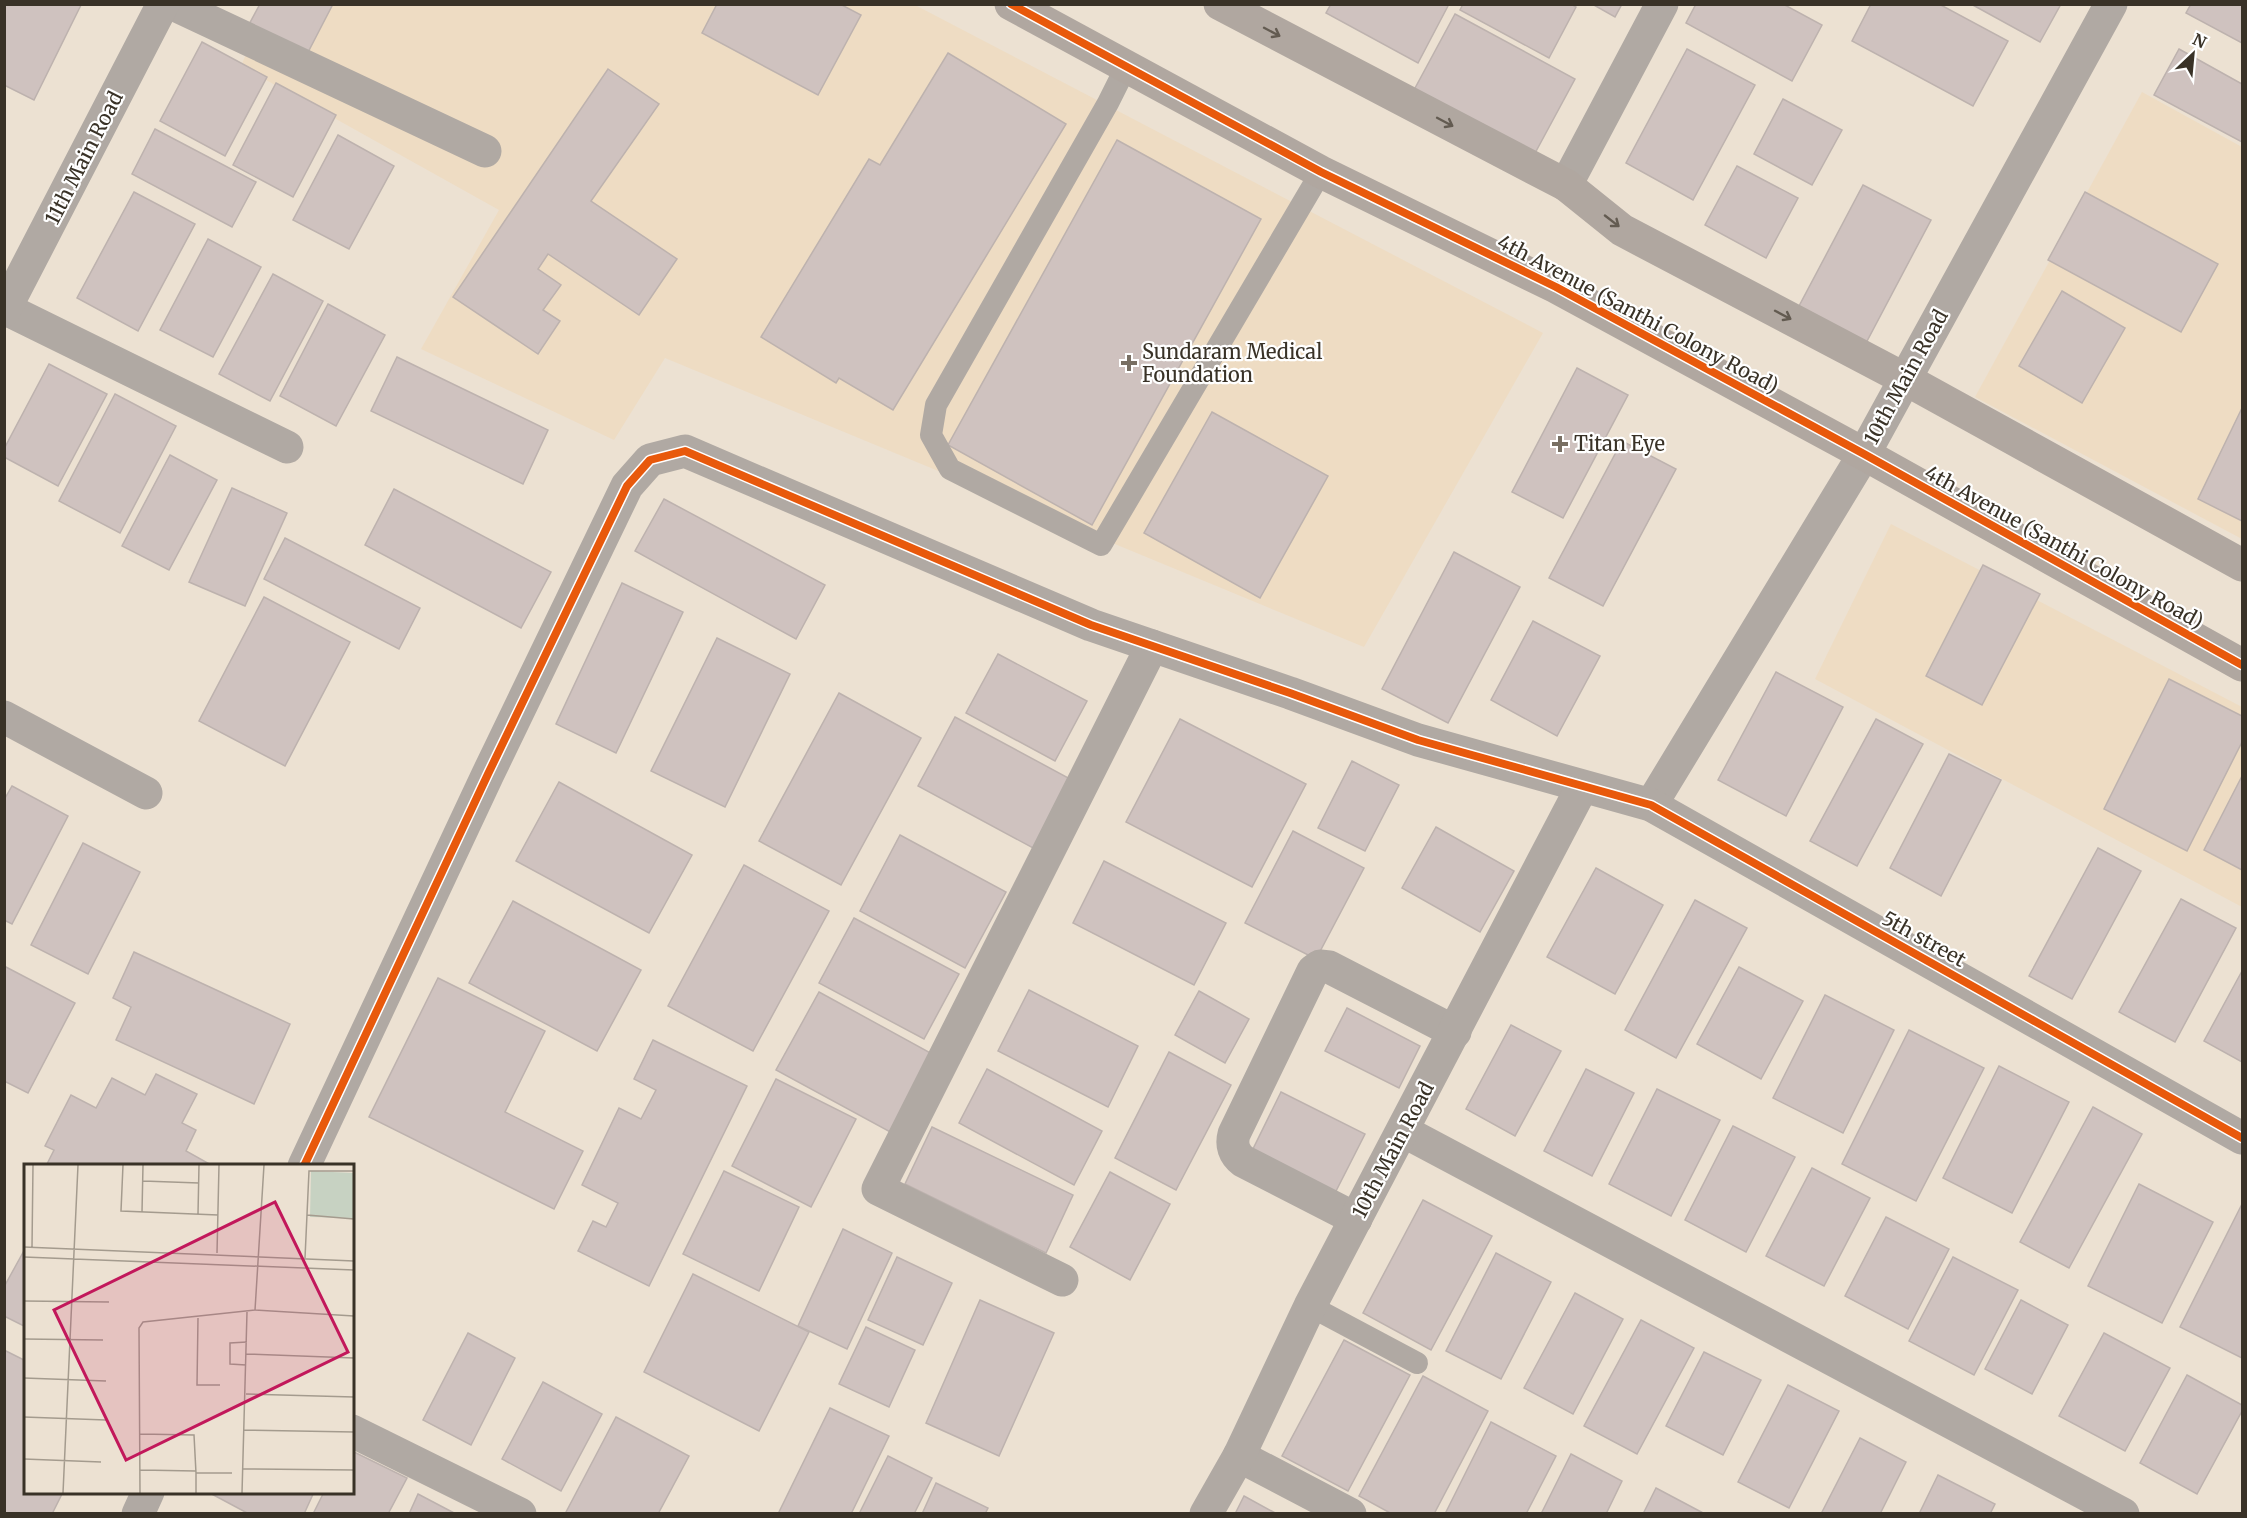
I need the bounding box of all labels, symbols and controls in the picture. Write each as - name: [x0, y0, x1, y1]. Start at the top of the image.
- north arrow: [2163, 24, 2223, 84]
- one-way arrow: [1263, 26, 1281, 38]
- text: N: [2190, 29, 2210, 52]
- street label: 11th Main Road: [39, 87, 128, 229]
- one-way arrow: [1435, 117, 1453, 128]
- one-way arrow: [1603, 215, 1619, 228]
- street label: 4th Avenue (Santhi Colony Road): [1493, 229, 1783, 398]
- street label: 10th Main Road: [1858, 305, 1953, 449]
- one-way arrow: [1773, 310, 1791, 321]
- place label: Sundaram Medical Foundation: [1142, 339, 1322, 387]
- marker: Sundaram Medical Foundation: [1120, 354, 1138, 372]
- place label: Titan Eye: [1574, 431, 1665, 456]
- marker: Titan Eye: [1551, 435, 1569, 453]
- street label: 4th Avenue (Santhi Colony Road): [1921, 459, 2208, 634]
- street label: 5th street: [1878, 905, 1971, 972]
- street label: 10th Main Road: [1346, 1078, 1439, 1222]
- inset map: [24, 1164, 354, 1494]

